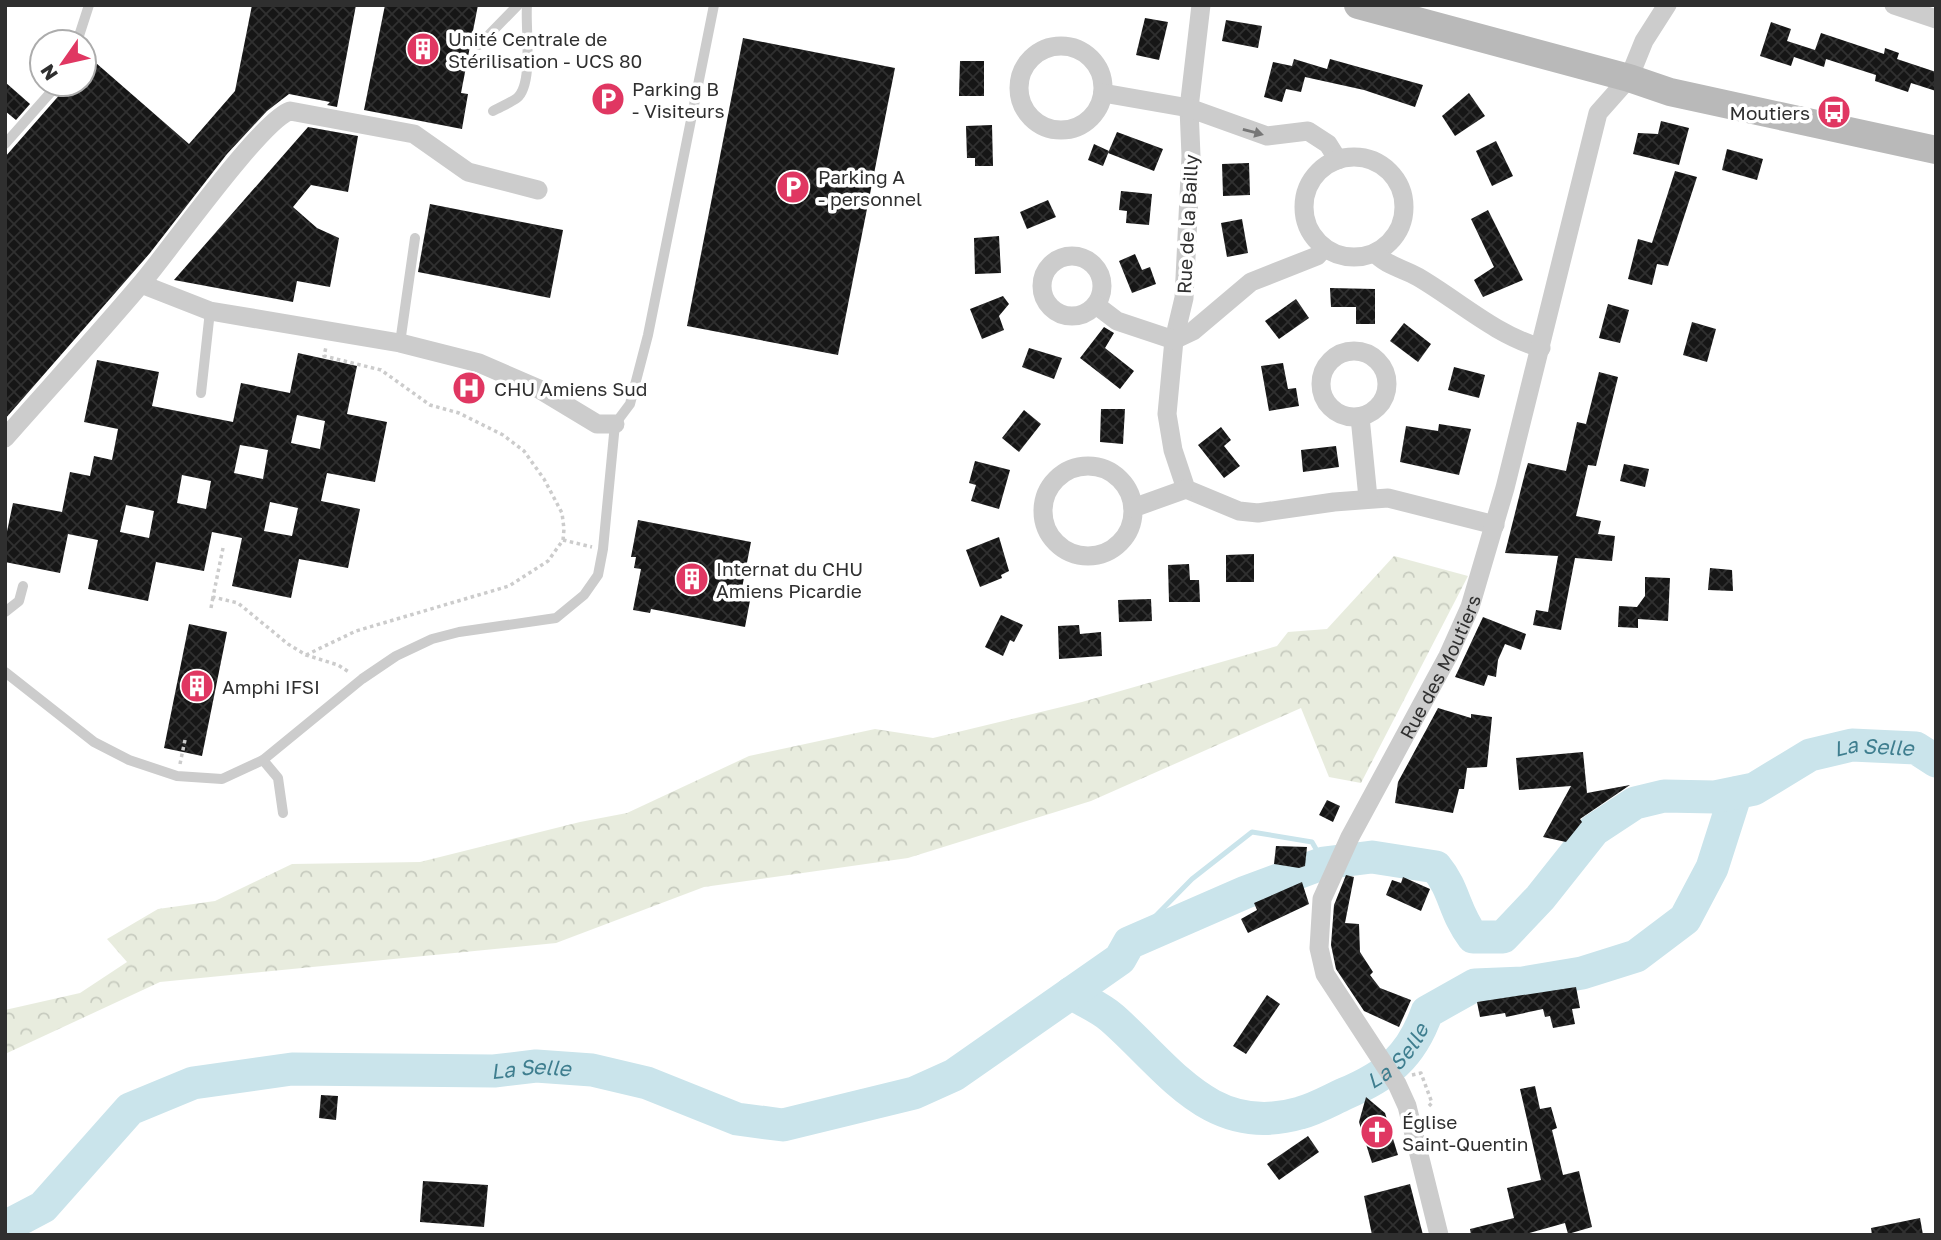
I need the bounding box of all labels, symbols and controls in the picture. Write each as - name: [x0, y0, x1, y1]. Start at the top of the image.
- place label: Unité Centrale de Stérilisation - UCS 80: [448, 27, 642, 72]
- north arrow: [28, 28, 98, 98]
- building icon: Unité Centrale de Stérilisation - UCS 80: [404, 30, 442, 68]
- text: N: [35, 60, 62, 85]
- place label: Parking B - Visiteurs: [632, 77, 725, 122]
- parking icon: Parking B - Visiteurs: [589, 80, 627, 118]
- bus stop icon: Moutiers: [1815, 93, 1853, 131]
- place label: Moutiers: [1730, 101, 1810, 124]
- one-way arrow: [1242, 127, 1264, 138]
- street label: Rue de la Bailly: [1172, 153, 1202, 294]
- place label: Parking A - personnel: [818, 165, 922, 210]
- parking icon: Parking A - personnel: [774, 168, 812, 206]
- hospital icon: CHU Amiens Sud: [450, 369, 488, 407]
- place label: CHU Amiens Sud: [494, 377, 647, 400]
- place label: Internat du CHU Amiens Picardie: [716, 557, 863, 602]
- building icon: Internat du CHU Amiens Picardie: [673, 560, 711, 598]
- street label: Rue des Moutiers: [1394, 592, 1484, 742]
- building icon: Amphi IFSI: [178, 667, 216, 705]
- place label: Amphi IFSI: [222, 675, 320, 698]
- water label: La Selle: [1831, 731, 1916, 762]
- water label: La Selle: [1362, 1018, 1434, 1094]
- water label: La Selle: [489, 1053, 573, 1084]
- place label: Église Saint-Quentin: [1402, 1110, 1528, 1155]
- church icon: Église Saint-Quentin: [1358, 1113, 1396, 1151]

